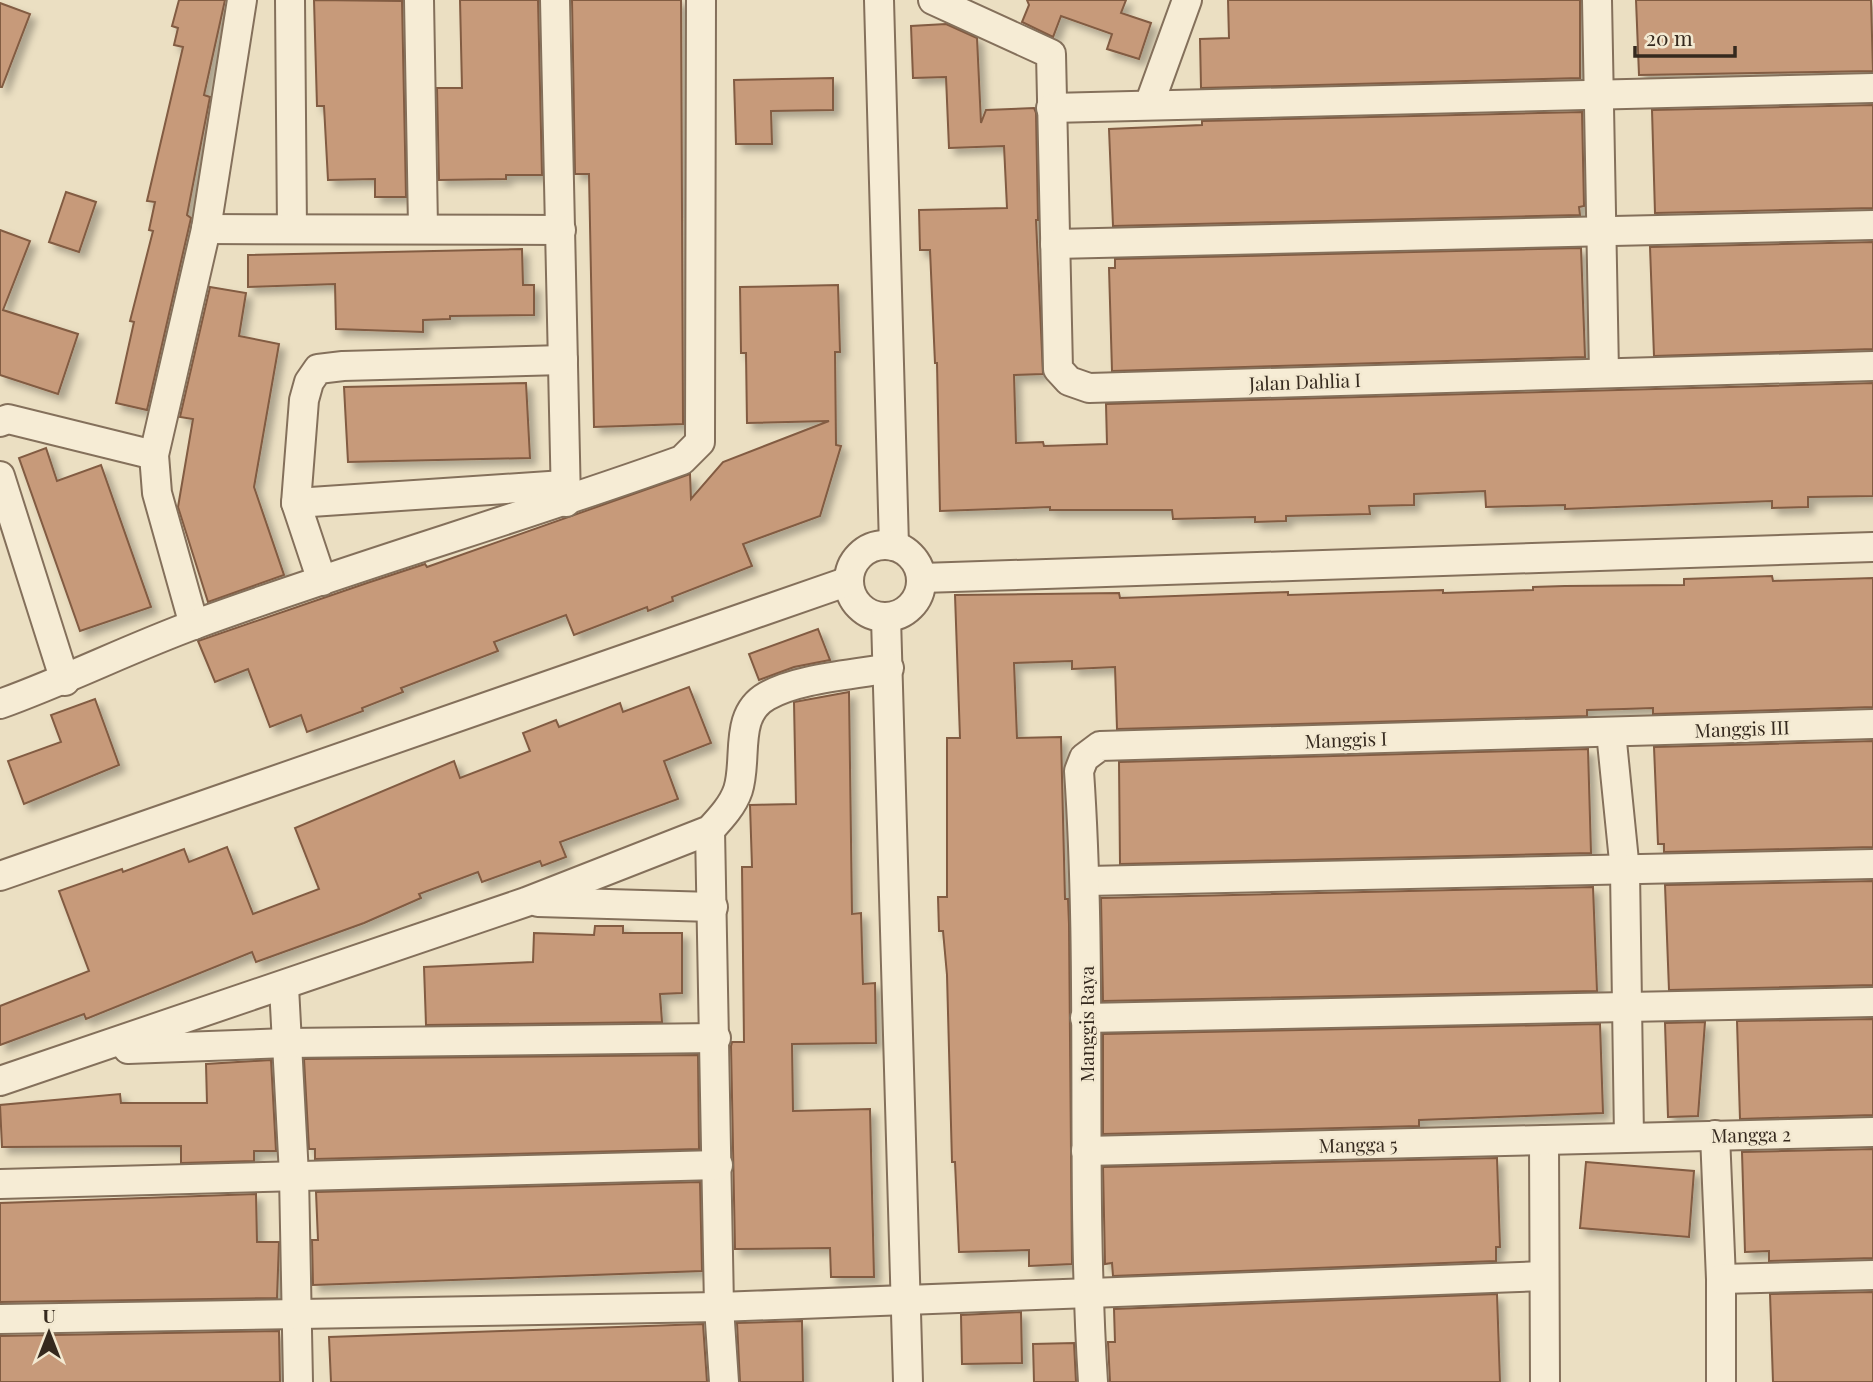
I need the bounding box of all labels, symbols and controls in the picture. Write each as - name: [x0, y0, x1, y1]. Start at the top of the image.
- scale bar: [1635, 14, 1735, 58]
- text: 20 m: [1646, 23, 1693, 51]
- street label: Jalan Dahlia I: [1248, 366, 1361, 396]
- street label: Manggis III: [1694, 713, 1790, 743]
- street label: Manggis I: [1304, 725, 1388, 753]
- street label: Manggis Raya: [1073, 965, 1099, 1082]
- street label: Mangga 2: [1711, 1120, 1791, 1148]
- street label: Mangga 5: [1318, 1130, 1398, 1158]
- north arrow: [14, 1298, 84, 1368]
- text: U: [42, 1302, 56, 1328]

